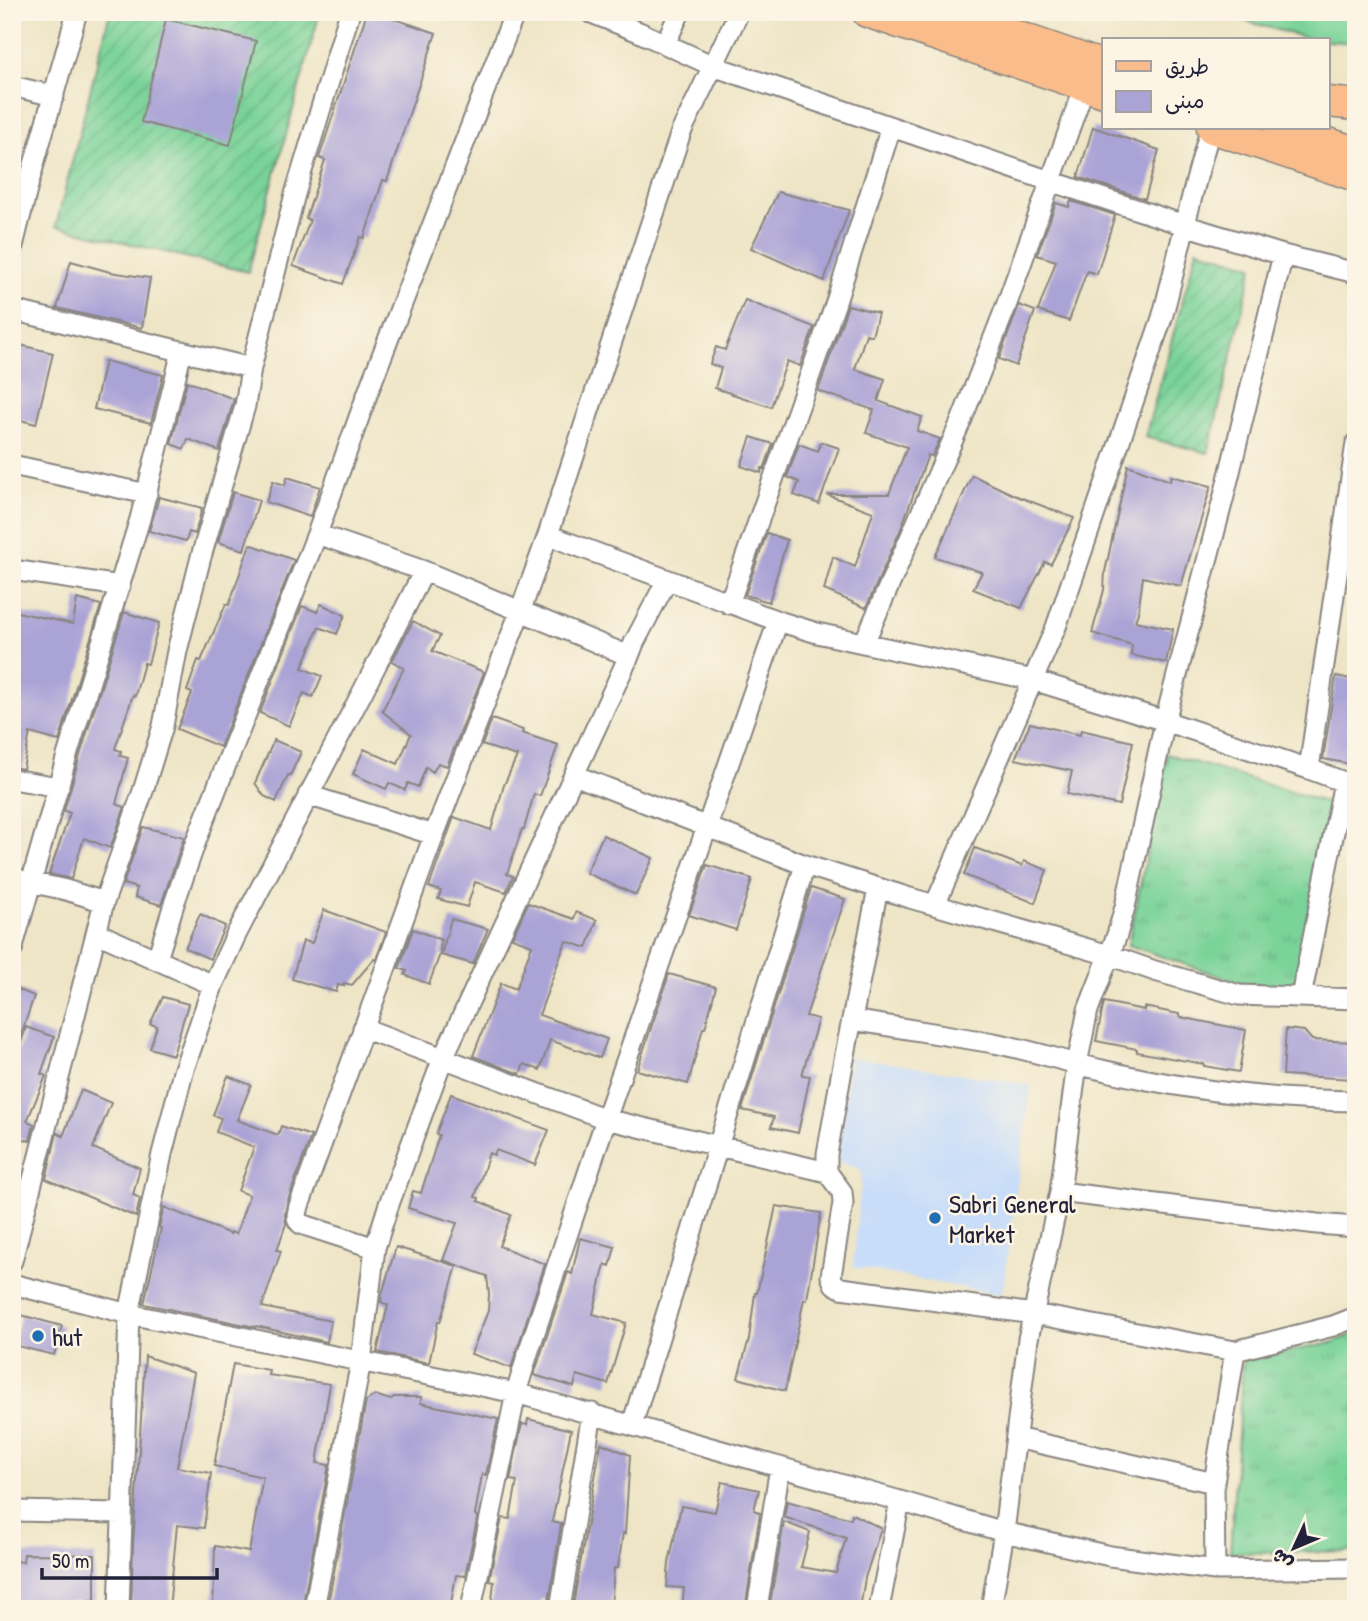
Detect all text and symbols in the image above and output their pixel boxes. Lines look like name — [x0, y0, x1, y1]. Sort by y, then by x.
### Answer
legend — [1102, 38, 1330, 130]
text: طريق — [1165, 52, 1209, 81]
text: مبنى — [1165, 86, 1204, 115]
place label: Sabri General Market — [949, 1186, 1076, 1251]
marker: Sabri General Market — [927, 1210, 943, 1226]
place label: hut — [52, 1319, 83, 1354]
marker: hut — [30, 1328, 46, 1344]
north arrow — [1260, 1512, 1330, 1582]
scale bar — [42, 1537, 217, 1581]
text: ش — [1265, 1543, 1298, 1576]
text: 50 m — [52, 1546, 89, 1575]

